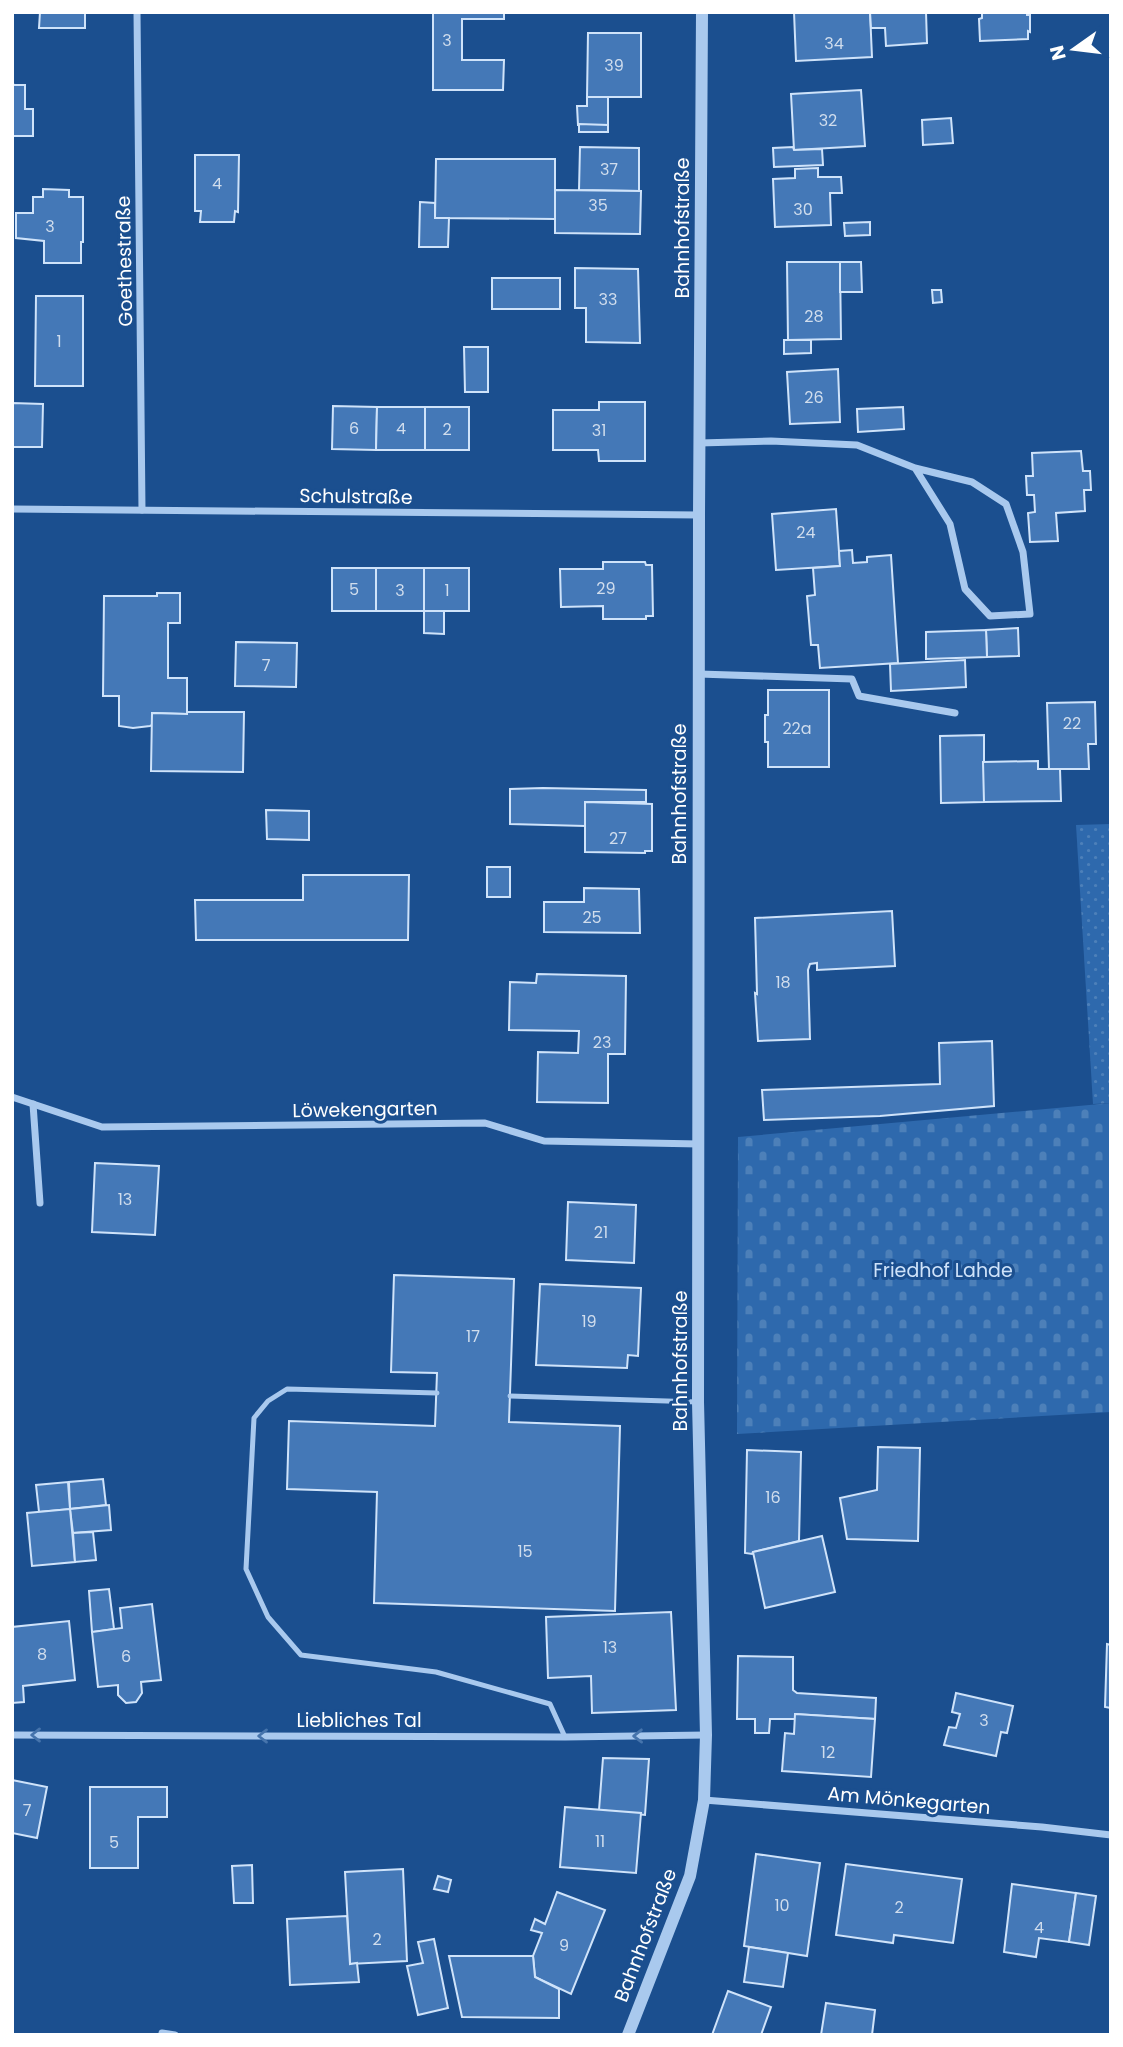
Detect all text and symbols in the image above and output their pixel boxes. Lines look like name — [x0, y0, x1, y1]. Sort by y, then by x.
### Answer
north arrow — [1039, 14, 1109, 84]
house number: 3 — [442, 29, 452, 52]
house number: 34 — [824, 32, 844, 55]
text: N — [1043, 43, 1073, 63]
house number: 39 — [604, 54, 624, 77]
house number: 32 — [819, 109, 837, 132]
house number: 37 — [600, 158, 618, 181]
street label: Bahnhofstraße — [669, 158, 696, 298]
house number: 4 — [212, 172, 222, 195]
house number: 35 — [588, 194, 608, 217]
street label: Goethestraße — [110, 195, 139, 327]
house number: 30 — [793, 198, 813, 221]
house number: 3 — [45, 215, 55, 238]
house number: 33 — [599, 288, 617, 311]
house number: 28 — [804, 305, 824, 328]
house number: 1 — [56, 330, 62, 353]
house number: 26 — [804, 386, 824, 409]
house number: 6 — [349, 417, 359, 440]
house number: 4 — [396, 417, 406, 440]
house number: 2 — [442, 418, 452, 441]
house number: 31 — [592, 419, 606, 442]
street label: Schulstraße — [299, 482, 413, 511]
house number: 24 — [796, 521, 816, 544]
house number: 29 — [596, 577, 616, 600]
house number: 5 — [349, 578, 359, 601]
house number: 3 — [395, 579, 405, 602]
house number: 1 — [444, 579, 450, 602]
house number: 7 — [262, 654, 271, 677]
house number: 22 — [1063, 712, 1081, 735]
house number: 22a — [782, 717, 812, 740]
street label: Bahnhofstraße — [666, 724, 693, 864]
house number: 27 — [609, 827, 627, 850]
house number: 25 — [582, 906, 602, 929]
house number: 18 — [775, 971, 791, 994]
house number: 23 — [593, 1031, 611, 1054]
street label: Löwekengarten — [292, 1095, 438, 1124]
house number: 13 — [118, 1188, 132, 1211]
house number: 21 — [594, 1221, 608, 1244]
park label: Friedhof Lahde — [873, 1257, 1013, 1284]
street label: Bahnhofstraße — [667, 1291, 694, 1431]
house number: 19 — [581, 1310, 597, 1333]
house number: 17 — [466, 1325, 480, 1348]
house number: 16 — [765, 1486, 781, 1509]
house number: 15 — [517, 1540, 533, 1563]
house number: 13 — [603, 1636, 617, 1659]
house number: 8 — [37, 1643, 47, 1666]
house number: 6 — [121, 1645, 131, 1668]
street label: Liebliches Tal — [296, 1707, 422, 1734]
house number: 3 — [979, 1709, 989, 1732]
one-way arrow — [30, 1727, 41, 1743]
one-way arrow — [258, 1728, 268, 1744]
one-way arrow — [632, 1728, 643, 1744]
house number: 12 — [821, 1741, 835, 1764]
street label: Am Mönkegarten — [826, 1780, 991, 1821]
house number: 7 — [23, 1799, 32, 1822]
house number: 11 — [595, 1830, 605, 1853]
house number: 5 — [109, 1831, 119, 1854]
street label: Bahnhofstraße — [608, 1865, 683, 2006]
house number: 10 — [774, 1894, 790, 1917]
house number: 2 — [894, 1896, 904, 1919]
house number: 4 — [1034, 1916, 1044, 1939]
house number: 2 — [372, 1928, 382, 1951]
house number: 9 — [559, 1934, 569, 1957]

